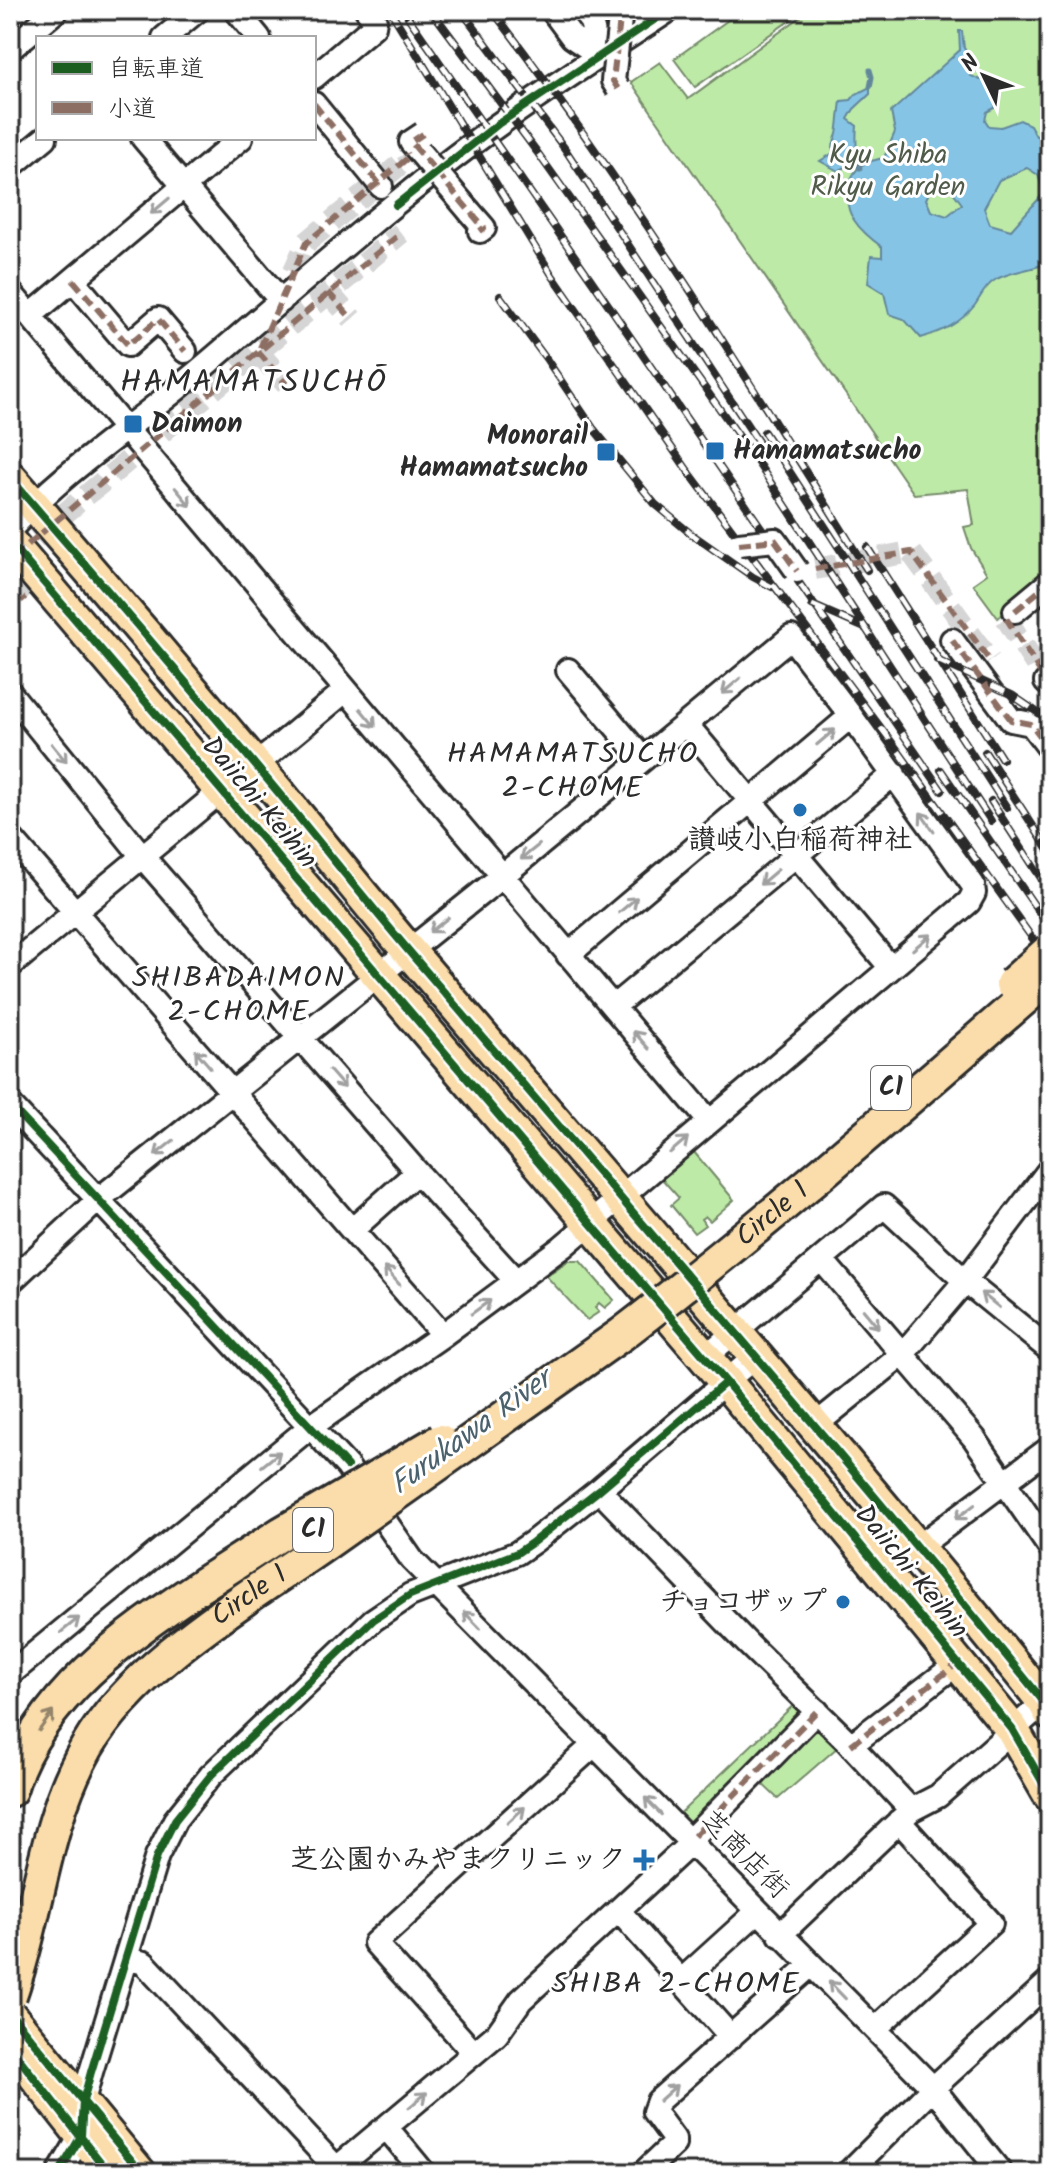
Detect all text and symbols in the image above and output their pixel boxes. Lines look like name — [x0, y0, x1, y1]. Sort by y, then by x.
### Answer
legend — [36, 36, 316, 140]
north arrow — [944, 36, 1024, 116]
text: N — [954, 47, 989, 81]
text: 自転車道 — [108, 50, 204, 89]
text: 小道 — [108, 90, 156, 129]
park label: Kyu Shiba Rikyu Garden — [811, 133, 965, 210]
one-way arrow — [150, 197, 171, 215]
district label: HAMAMATSUCHŌ — [120, 358, 388, 409]
place label: Daimon — [151, 402, 242, 447]
marker: Daimon — [122, 413, 144, 435]
place label: Monorail Hamamatsucho — [400, 414, 589, 491]
place label: Hamamatsucho — [733, 429, 922, 474]
marker: Hamamatsucho — [704, 440, 726, 462]
marker: Monorail Hamamatsucho — [595, 441, 617, 463]
one-way arrow — [174, 486, 192, 507]
one-way arrow — [720, 677, 741, 695]
one-way arrow — [359, 707, 377, 727]
street label: Daiichi Keihin — [190, 726, 328, 880]
one-way arrow — [815, 728, 836, 746]
district label: HAMAMATSUCHO 2-CHOME — [447, 731, 699, 813]
one-way arrow — [50, 743, 68, 763]
marker: 讃岐小白稲荷神社 — [791, 801, 809, 819]
one-way arrow — [919, 811, 935, 833]
place label: 讃岐小白稲荷神社 — [688, 818, 912, 863]
one-way arrow — [520, 843, 541, 861]
one-way arrow — [759, 868, 780, 886]
one-way arrow — [617, 896, 637, 914]
one-way arrow — [429, 916, 450, 934]
one-way arrow — [911, 933, 931, 951]
district label: SHIBADAIMON 2-CHOME — [132, 955, 346, 1037]
one-way arrow — [632, 1030, 650, 1050]
one-way arrow — [194, 1049, 212, 1069]
road number: C1 — [871, 1066, 911, 1110]
one-way arrow — [328, 1068, 346, 1089]
one-way arrow — [669, 1136, 689, 1154]
one-way arrow — [154, 1139, 175, 1157]
street label: Circle 1 — [725, 1170, 819, 1258]
one-way arrow — [383, 1266, 401, 1287]
one-way arrow — [980, 1291, 1000, 1309]
one-way arrow — [470, 1298, 491, 1315]
one-way arrow — [862, 1308, 880, 1328]
water label: Furukawa River — [380, 1354, 567, 1508]
one-way arrow — [260, 1450, 281, 1468]
street label: Daiichi Keihin — [842, 1495, 980, 1649]
one-way arrow — [955, 1503, 977, 1520]
road number: C1 — [293, 1508, 333, 1552]
street label: Circle 1 — [201, 1553, 297, 1638]
place label: チョコザップ — [659, 1580, 827, 1625]
marker: チョコザップ — [834, 1593, 852, 1611]
one-way arrow — [462, 1610, 481, 1630]
one-way arrow — [59, 1616, 80, 1634]
one-way arrow — [37, 1711, 54, 1732]
one-way arrow — [644, 1796, 663, 1816]
street label: 芝商店街 — [688, 1799, 800, 1911]
one-way arrow — [506, 1807, 526, 1825]
place label: 芝公園かみやまクリニック — [290, 1838, 626, 1883]
marker: 芝公園かみやまクリニック — [633, 1849, 655, 1871]
district label: SHIBA 2-CHOME — [551, 1961, 801, 2009]
one-way arrow — [828, 1981, 847, 2000]
one-way arrow — [657, 2084, 677, 2102]
one-way arrow — [408, 2091, 428, 2109]

